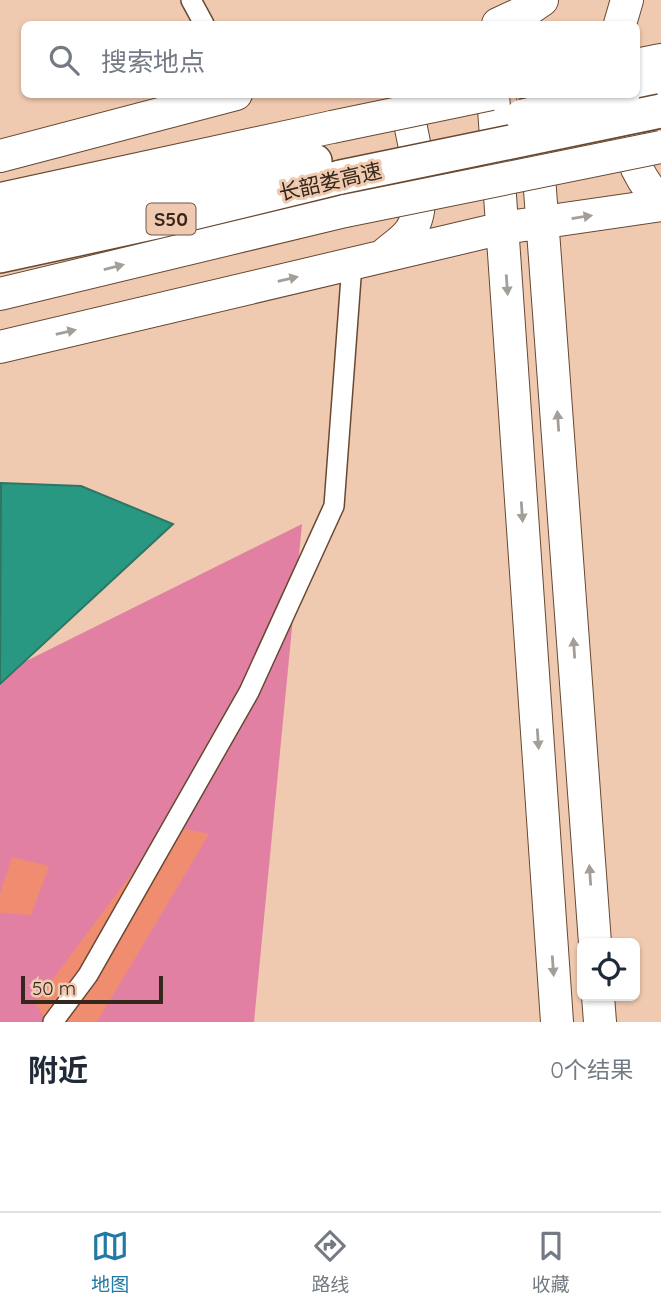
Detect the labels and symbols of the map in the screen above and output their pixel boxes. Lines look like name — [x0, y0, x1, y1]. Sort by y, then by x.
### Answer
street label: 长韶娄高速 — [276, 157, 384, 205]
road number: S50 — [146, 204, 196, 234]
one-way arrow — [571, 211, 593, 222]
one-way arrow — [103, 261, 125, 272]
one-way arrow — [277, 273, 299, 284]
one-way arrow — [502, 274, 513, 296]
one-way arrow — [55, 326, 77, 337]
one-way arrow — [552, 410, 563, 432]
one-way arrow — [517, 501, 528, 523]
one-way arrow — [568, 637, 579, 659]
one-way arrow — [532, 728, 543, 750]
one-way arrow — [584, 864, 595, 886]
one-way arrow — [548, 955, 559, 977]
scale bar — [21, 973, 163, 1005]

